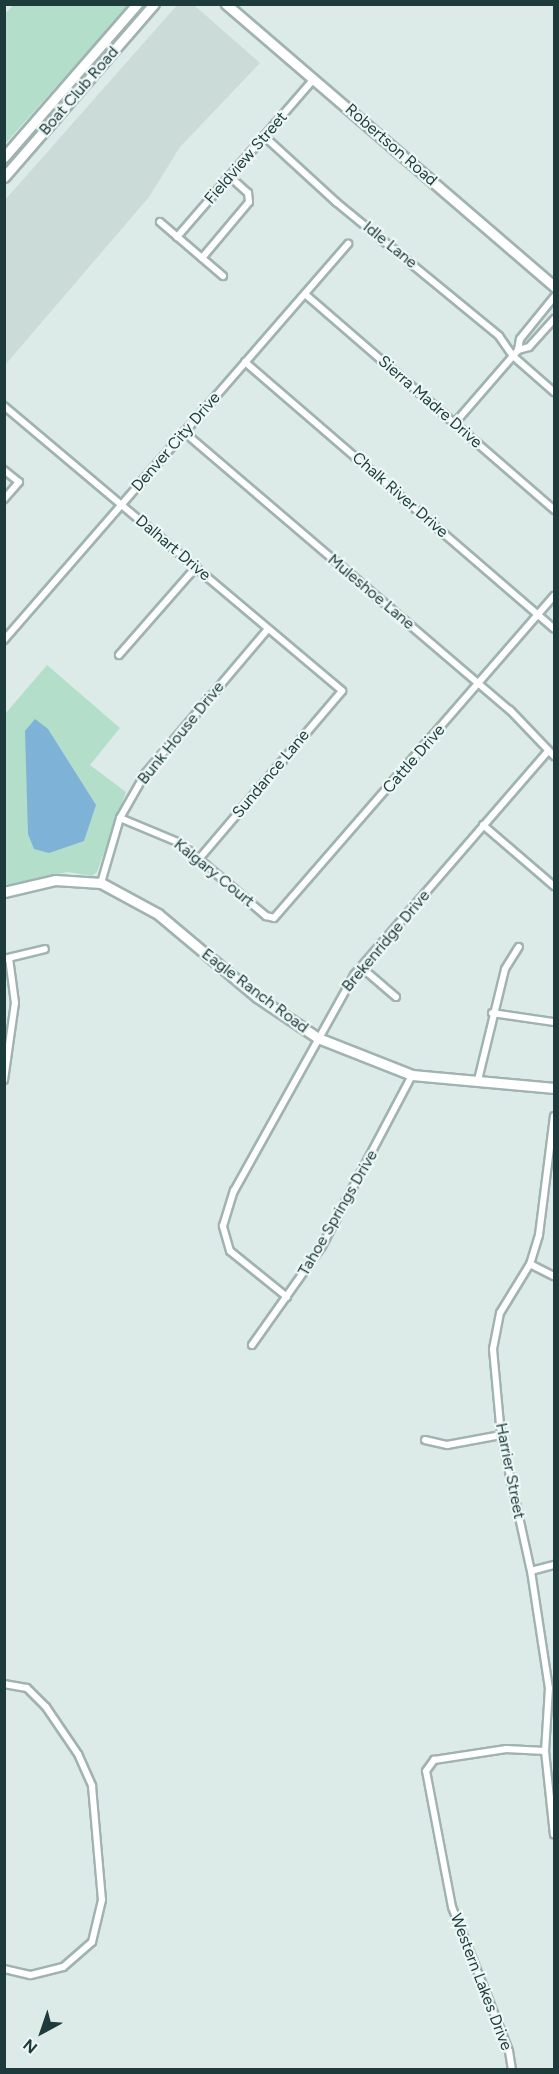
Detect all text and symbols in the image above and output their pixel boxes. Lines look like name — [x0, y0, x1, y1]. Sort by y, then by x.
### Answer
street label: Boat Club Road — [35, 43, 123, 139]
street label: Robertson Road — [341, 100, 441, 190]
street label: Fieldview Street — [201, 108, 291, 208]
street label: Idle Lane — [359, 217, 421, 273]
street label: Sierra Madre Drive — [374, 352, 486, 452]
street label: Denver City Drive — [128, 388, 224, 496]
street label: Chalk River Drive — [348, 448, 452, 542]
street label: Dalhart Drive — [132, 511, 214, 585]
street label: Muleshoe Lane — [324, 550, 418, 634]
street label: Bunk House Drive — [134, 678, 228, 788]
street label: Cattle Drive — [379, 721, 449, 797]
street label: Sundance Lane — [228, 726, 314, 822]
street label: Kalgary Court — [170, 835, 258, 911]
street label: Brekenridge Drive — [338, 886, 434, 996]
street label: Eagle Ranch Road — [198, 945, 312, 1037]
street label: Tahoe Springs Drive — [294, 1147, 382, 1279]
street label: Harrier Street — [491, 1421, 529, 1521]
street label: Western Lakes Drive — [446, 1911, 516, 2053]
north arrow — [12, 2002, 72, 2062]
text: N — [19, 2035, 41, 2057]

